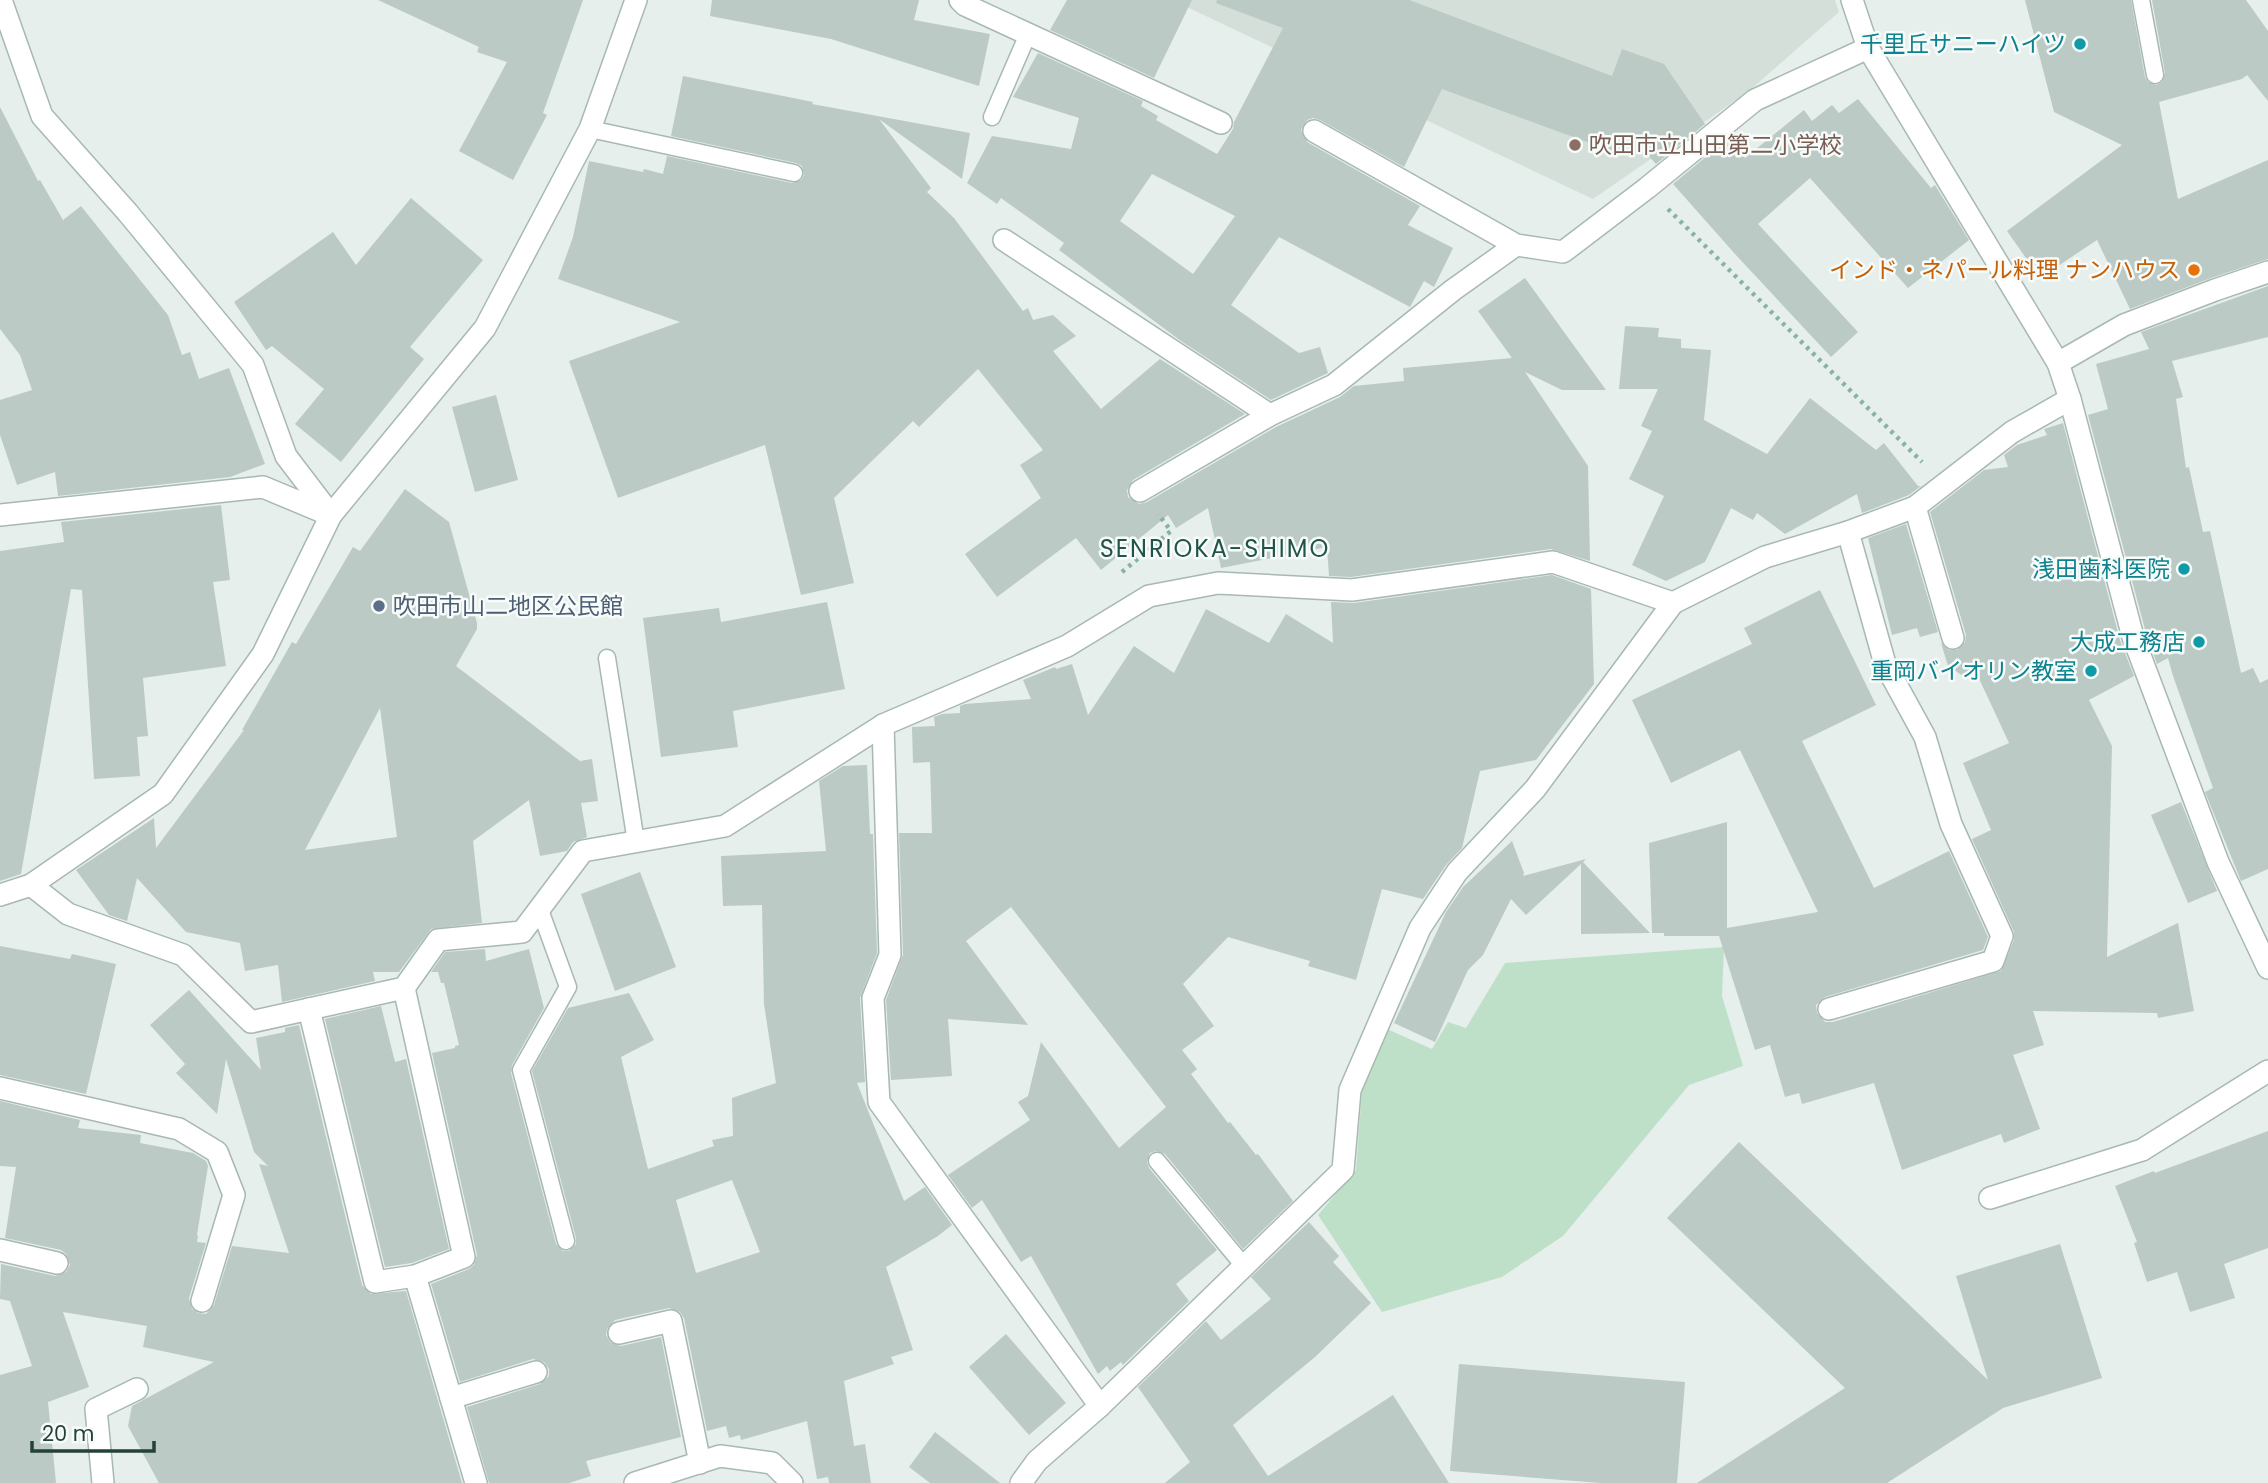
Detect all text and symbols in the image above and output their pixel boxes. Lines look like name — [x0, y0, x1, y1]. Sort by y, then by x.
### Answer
place label: 千里丘サニーハイツ — [1860, 28, 2066, 60]
marker: 千里丘サニーハイツ — [2072, 36, 2088, 52]
place label: 吹田市立山田第二小学校 — [1589, 129, 1842, 161]
marker: 吹田市立山田第二小学校 — [1567, 137, 1583, 153]
place label: インド・ネパール料理 ナンハウス — [1829, 254, 2180, 286]
marker: インド・ネパール料理 ナンハウス — [2186, 262, 2202, 278]
district label: SENRIOKA-SHIMO — [1100, 532, 1330, 565]
place label: 浅田歯科医院 — [2032, 553, 2170, 585]
marker: 浅田歯科医院 — [2176, 561, 2192, 577]
place label: 吹田市山二地区公民館 — [393, 590, 623, 622]
marker: 吹田市山二地区公民館 — [371, 598, 387, 614]
place label: 大成工務店 — [2070, 626, 2185, 658]
marker: 大成工務店 — [2191, 634, 2207, 650]
place label: 重岡バイオリン教室 — [1870, 655, 2077, 687]
marker: 重岡バイオリン教室 — [2083, 663, 2099, 679]
scale bar — [32, 1410, 154, 1454]
text: 20 m — [42, 1419, 95, 1448]

